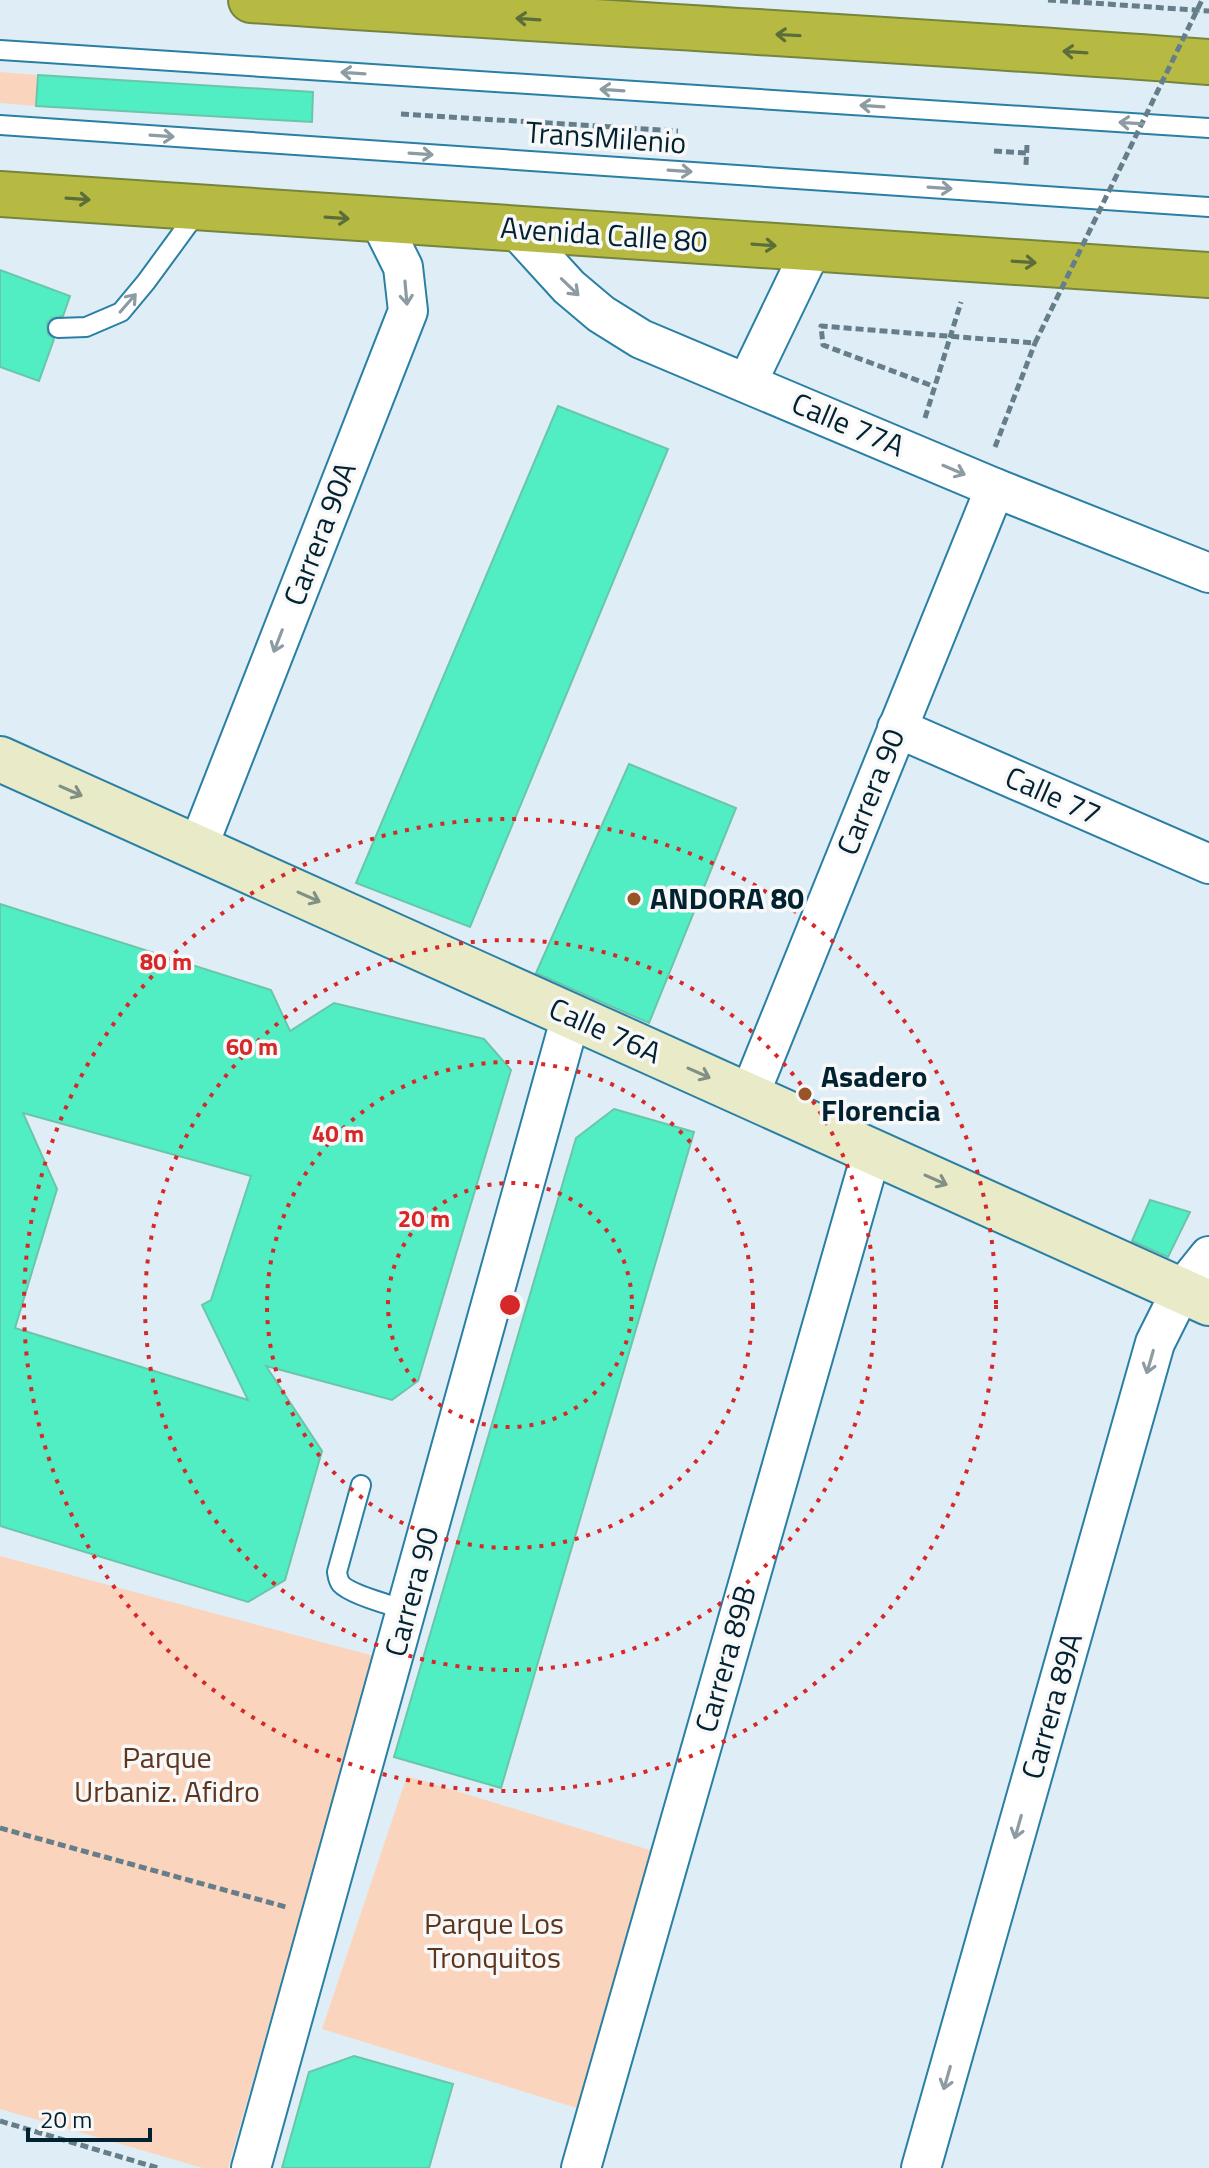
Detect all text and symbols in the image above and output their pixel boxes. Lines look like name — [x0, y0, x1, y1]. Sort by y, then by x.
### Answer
one-way arrow — [515, 11, 542, 26]
one-way arrow — [775, 27, 802, 42]
one-way arrow — [1062, 44, 1089, 59]
one-way arrow — [340, 66, 367, 81]
one-way arrow — [599, 82, 626, 97]
one-way arrow — [859, 98, 886, 113]
street label: TransMilenio — [524, 108, 688, 166]
one-way arrow — [1118, 115, 1145, 130]
one-way arrow — [148, 129, 175, 144]
one-way arrow — [407, 147, 434, 162]
one-way arrow — [667, 164, 693, 179]
one-way arrow — [926, 181, 953, 196]
one-way arrow — [64, 192, 91, 207]
street label: Avenida Calle 80 — [499, 204, 709, 264]
one-way arrow — [323, 211, 350, 226]
one-way arrow — [750, 238, 777, 253]
one-way arrow — [1010, 255, 1037, 270]
one-way arrow — [560, 277, 580, 296]
one-way arrow — [399, 279, 414, 306]
one-way arrow — [119, 293, 137, 313]
street label: Calle 77A — [785, 380, 912, 468]
street label: Carrera 90A — [271, 455, 368, 612]
one-way arrow — [941, 464, 966, 479]
one-way arrow — [270, 628, 285, 653]
street label: Carrera 90 — [824, 722, 916, 862]
street label: Calle 77 — [998, 754, 1109, 837]
one-way arrow — [59, 784, 83, 799]
place label: ANDORA 80 — [650, 875, 804, 921]
one-way arrow — [296, 890, 320, 905]
marker: ANDORA 80 — [625, 890, 643, 908]
text: 80 m — [140, 943, 192, 979]
street label: Calle 76A — [542, 985, 669, 1075]
text: 60 m — [226, 1028, 278, 1064]
place label: Asadero Florencia — [821, 1053, 941, 1133]
one-way arrow — [686, 1067, 710, 1082]
marker: Asadero Florencia — [796, 1085, 814, 1103]
text: 40 m — [312, 1115, 364, 1151]
one-way arrow — [924, 1173, 948, 1188]
text: 20 m — [398, 1200, 450, 1236]
centre of rings — [496, 1291, 524, 1319]
one-way arrow — [1142, 1348, 1157, 1374]
street label: Carrera 90 — [372, 1522, 450, 1662]
street label: Carrera 89B — [682, 1580, 768, 1738]
street label: Carrera 89A — [1008, 1627, 1094, 1784]
park label: Parque Urbaniz. Afidro — [74, 1734, 260, 1814]
one-way arrow — [1010, 1814, 1025, 1840]
park label: Parque Los Tronquitos — [424, 1900, 564, 1980]
one-way arrow — [939, 2064, 954, 2090]
scale bar — [28, 2092, 150, 2142]
text: 20 m — [40, 2101, 92, 2137]

